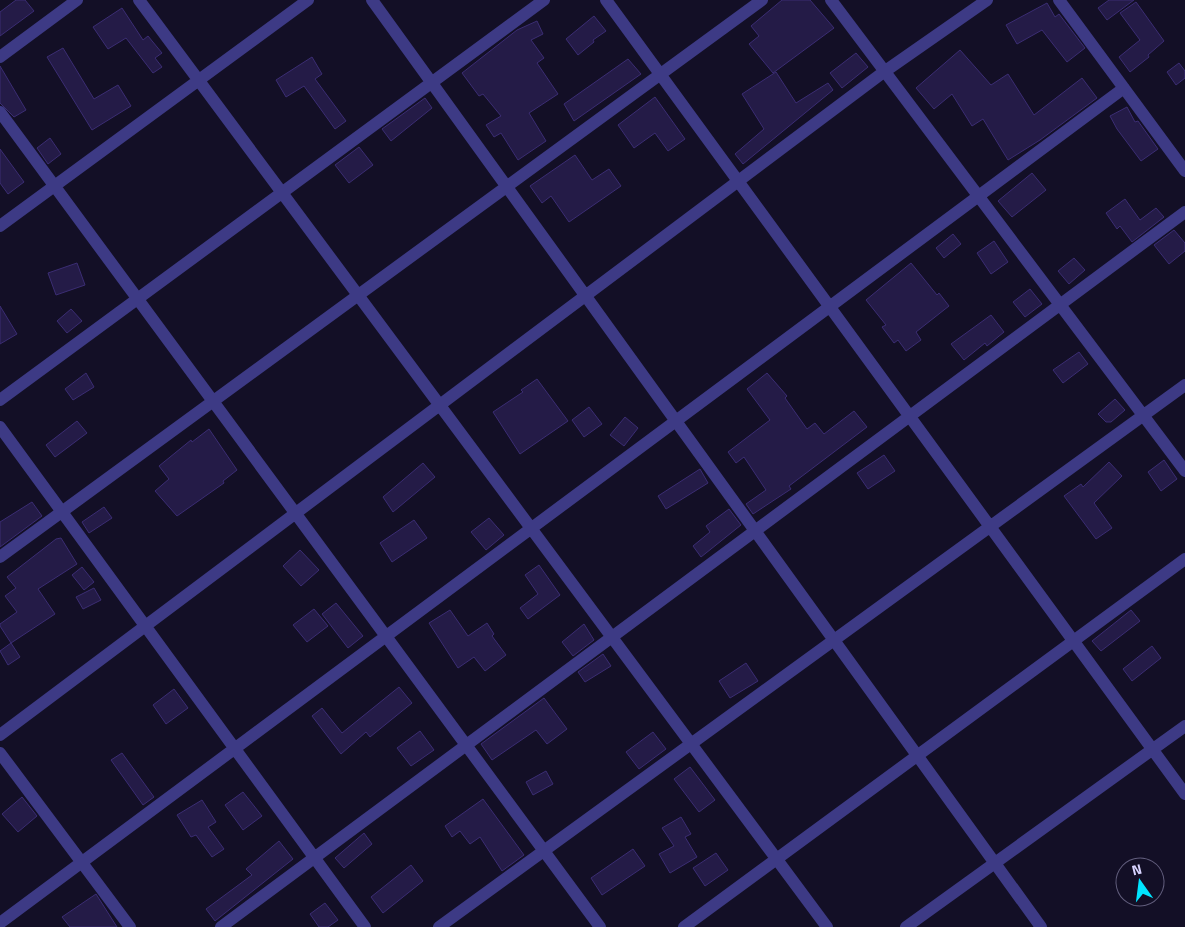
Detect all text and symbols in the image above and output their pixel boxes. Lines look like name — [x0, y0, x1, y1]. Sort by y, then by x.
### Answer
north arrow — [1115, 857, 1165, 907]
text: N — [1129, 858, 1144, 880]

